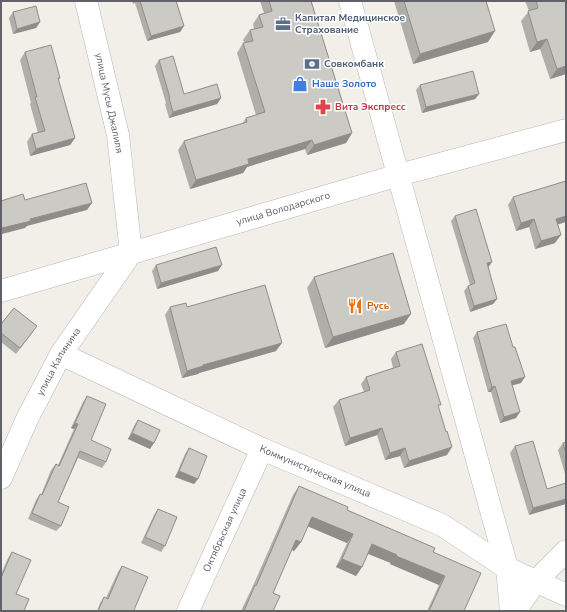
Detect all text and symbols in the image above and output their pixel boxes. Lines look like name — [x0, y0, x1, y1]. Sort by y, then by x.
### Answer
place label: Капитал Медицинское Страхование — [295, 11, 406, 37]
office icon: Капитал Медицинское Страхование — [274, 15, 292, 33]
street label: улица Мусы Джалиля — [91, 51, 127, 155]
bank icon: Совкомбанк — [303, 55, 321, 73]
place label: Совкомбанк — [324, 57, 384, 71]
shop icon: Наше Золото — [291, 75, 309, 93]
place label: Наше Золото — [312, 77, 377, 91]
pharmacy icon: Вита Экспресс — [314, 98, 332, 116]
place label: Вита Экспресс — [335, 100, 406, 114]
street label: улица Володарского — [235, 188, 332, 229]
restaurant icon: Русь — [346, 297, 364, 315]
place label: Русь — [367, 299, 390, 313]
street label: улица Калинина — [33, 325, 84, 398]
street label: Коммунистическая улица — [257, 442, 373, 501]
street label: Октябрьская улица — [200, 486, 250, 574]

